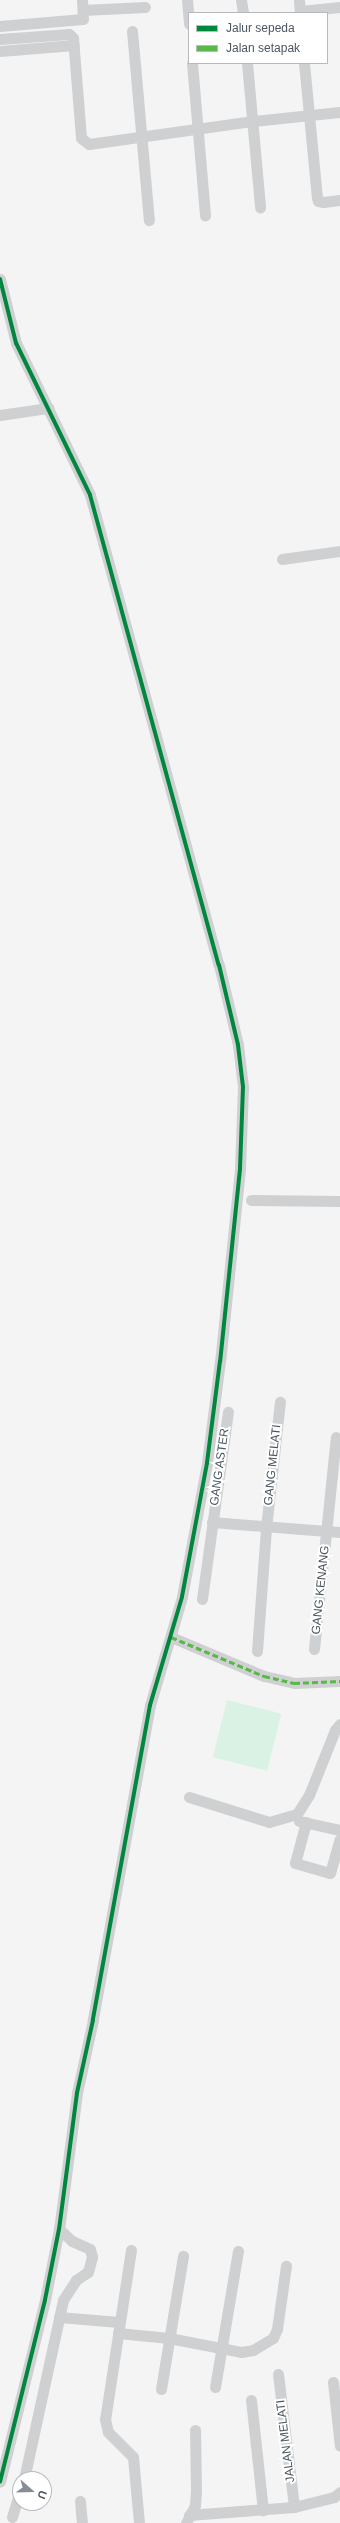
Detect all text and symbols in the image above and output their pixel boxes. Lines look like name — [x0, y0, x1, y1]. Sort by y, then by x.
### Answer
legend — [188, 12, 328, 64]
text: Jalur sepeda — [226, 21, 295, 35]
text: Jalan setapak — [226, 41, 300, 55]
street label: GANG MELATI — [262, 1424, 284, 1506]
street label: GANG ASTER — [207, 1427, 233, 1507]
street label: GANG KENANG — [309, 1545, 333, 1635]
street label: JALAN MELATI — [274, 2399, 298, 2483]
north arrow — [12, 2471, 52, 2511]
text: U — [35, 2489, 49, 2501]

